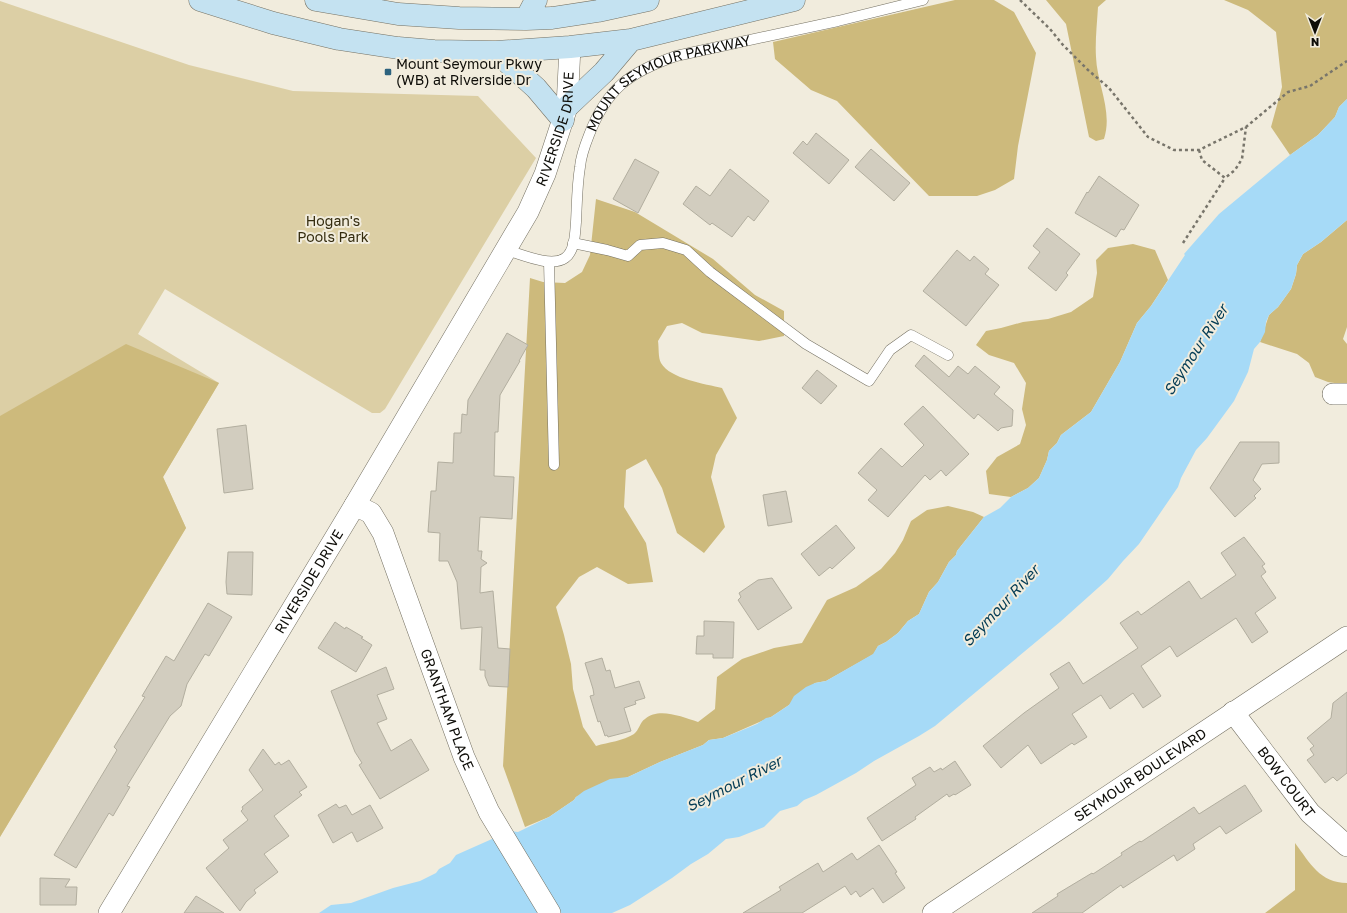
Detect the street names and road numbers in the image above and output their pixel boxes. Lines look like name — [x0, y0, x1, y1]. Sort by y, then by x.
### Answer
street label: MOUNT SEYMOUR PARKWAY — [582, 31, 752, 134]
street label: RIVERSIDE DRIVE — [532, 71, 577, 189]
street label: RIVERSIDE DRIVE — [271, 526, 346, 636]
street label: GRANTHAM PLACE — [417, 646, 478, 773]
street label: SEYMOUR BOULEVARD — [1070, 724, 1209, 825]
street label: BOW COURT — [1254, 743, 1319, 821]

